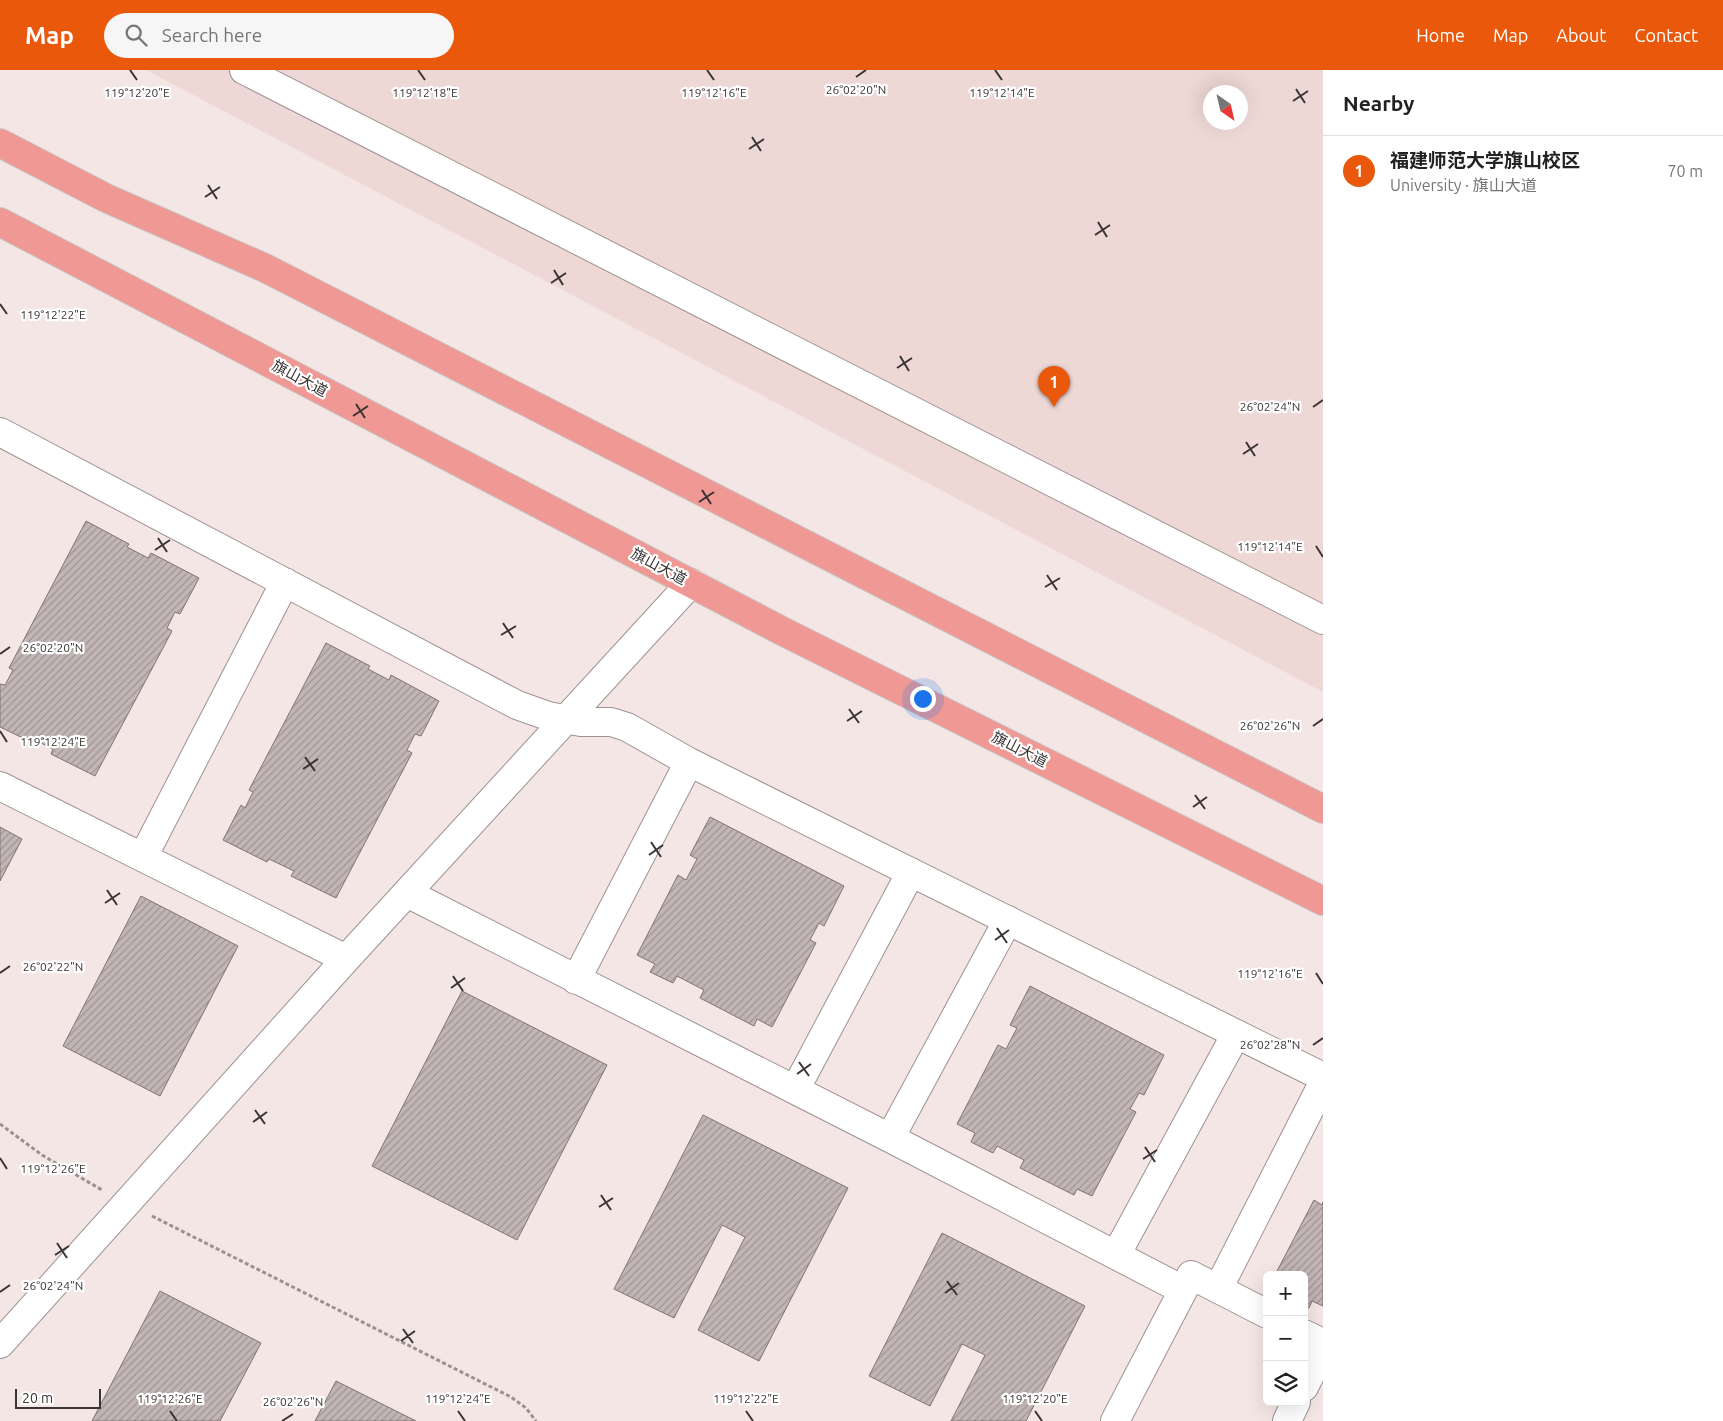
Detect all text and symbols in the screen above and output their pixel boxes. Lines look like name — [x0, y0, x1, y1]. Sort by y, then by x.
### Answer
search box — [104, 13, 454, 58]
icon: search — [122, 21, 150, 49]
text: Map — [25, 22, 74, 49]
text: Search here — [162, 24, 262, 46]
text: Home — [1416, 25, 1465, 45]
text: Map — [1493, 25, 1528, 45]
text: About — [1556, 25, 1606, 45]
text: Contact — [1634, 25, 1698, 45]
text: 26°02'20"N — [826, 83, 886, 96]
north arrow — [1203, 85, 1248, 130]
text: 119°12'20"E — [104, 86, 170, 99]
text: 119°12'18"E — [392, 86, 458, 99]
text: 119°12'16"E — [681, 86, 747, 99]
text: 119°12'14"E — [969, 86, 1035, 99]
text: Nearby — [1343, 91, 1414, 115]
text: 福建师范大学旗山校区 — [1390, 149, 1580, 171]
text: 1 — [1354, 162, 1364, 180]
text: 70 m — [1667, 162, 1703, 180]
text: University · 旗山大道 — [1390, 176, 1537, 194]
text: 119°12'22"E — [20, 308, 86, 321]
street label: 旗山大道 — [270, 356, 330, 400]
pin: 1 — [1038, 366, 1070, 407]
text: 26°02'24"N — [1240, 400, 1300, 413]
text: 119°12'14"E — [1237, 540, 1303, 553]
street label: 旗山大道 — [629, 544, 689, 588]
text: 26°02'20"N — [23, 641, 83, 654]
your location — [910, 686, 936, 712]
text: 26°02'26"N — [1240, 719, 1300, 732]
street label: 旗山大道 — [989, 728, 1051, 770]
text: 119°12'24"E — [20, 735, 86, 748]
text: 26°02'22"N — [23, 960, 83, 973]
text: 119°12'16"E — [1237, 967, 1303, 980]
text: 26°02'28"N — [1240, 1038, 1300, 1051]
text: 119°12'26"E — [20, 1162, 86, 1175]
map controls — [1263, 1271, 1308, 1406]
button: + — [1263, 1271, 1308, 1316]
text: 26°02'24"N — [23, 1279, 83, 1292]
button: − — [1263, 1316, 1308, 1361]
button: layers — [1263, 1361, 1308, 1406]
scale bar — [15, 1386, 101, 1409]
text: 20 m — [22, 1390, 53, 1406]
text: 119°12'26"E — [137, 1392, 203, 1405]
text: 119°12'24"E — [425, 1392, 491, 1405]
text: 119°12'22"E — [713, 1392, 779, 1405]
text: 119°12'20"E — [1002, 1392, 1068, 1405]
text: 26°02'26"N — [263, 1395, 323, 1408]

